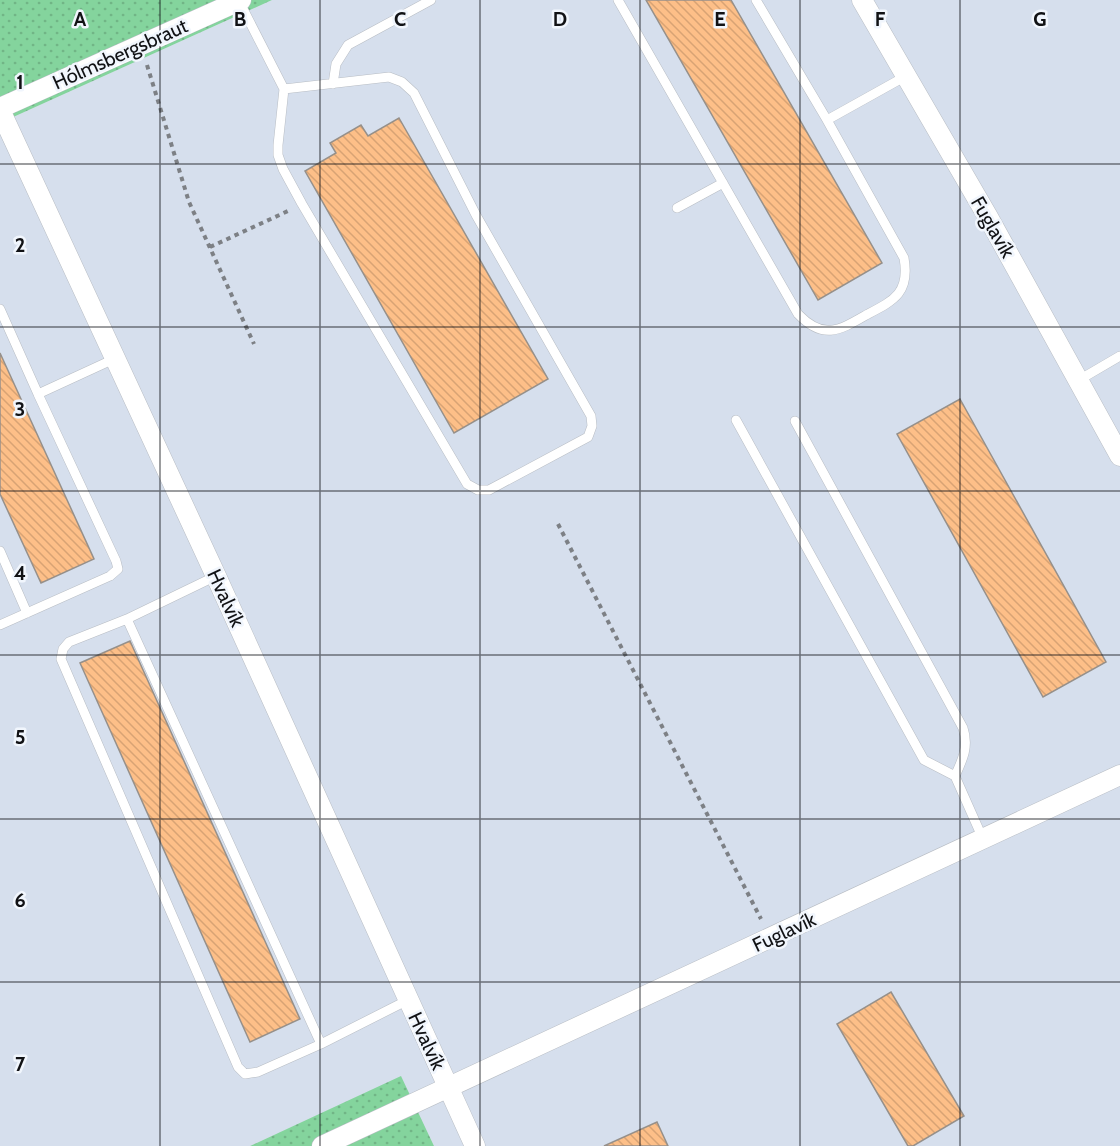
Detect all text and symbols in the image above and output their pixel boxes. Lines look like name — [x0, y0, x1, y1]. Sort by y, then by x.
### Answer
text: A — [74, 7, 87, 31]
text: B — [234, 7, 246, 31]
text: C — [394, 7, 406, 31]
text: D — [553, 7, 567, 31]
text: E — [714, 7, 726, 31]
text: F — [875, 7, 886, 31]
text: G — [1033, 7, 1047, 31]
street label: Hólmsbergsbraut — [49, 13, 191, 95]
text: 1 — [16, 70, 24, 94]
street label: Fuglavík — [966, 192, 1020, 262]
text: 2 — [15, 233, 25, 257]
text: 3 — [15, 397, 25, 421]
text: 4 — [14, 561, 26, 585]
street label: Hvalvík — [202, 565, 250, 631]
text: 5 — [15, 725, 25, 749]
text: 6 — [14, 888, 26, 912]
street label: Fuglavík — [749, 907, 820, 957]
street label: Hvalvík — [403, 1008, 451, 1074]
text: 7 — [15, 1052, 26, 1076]

